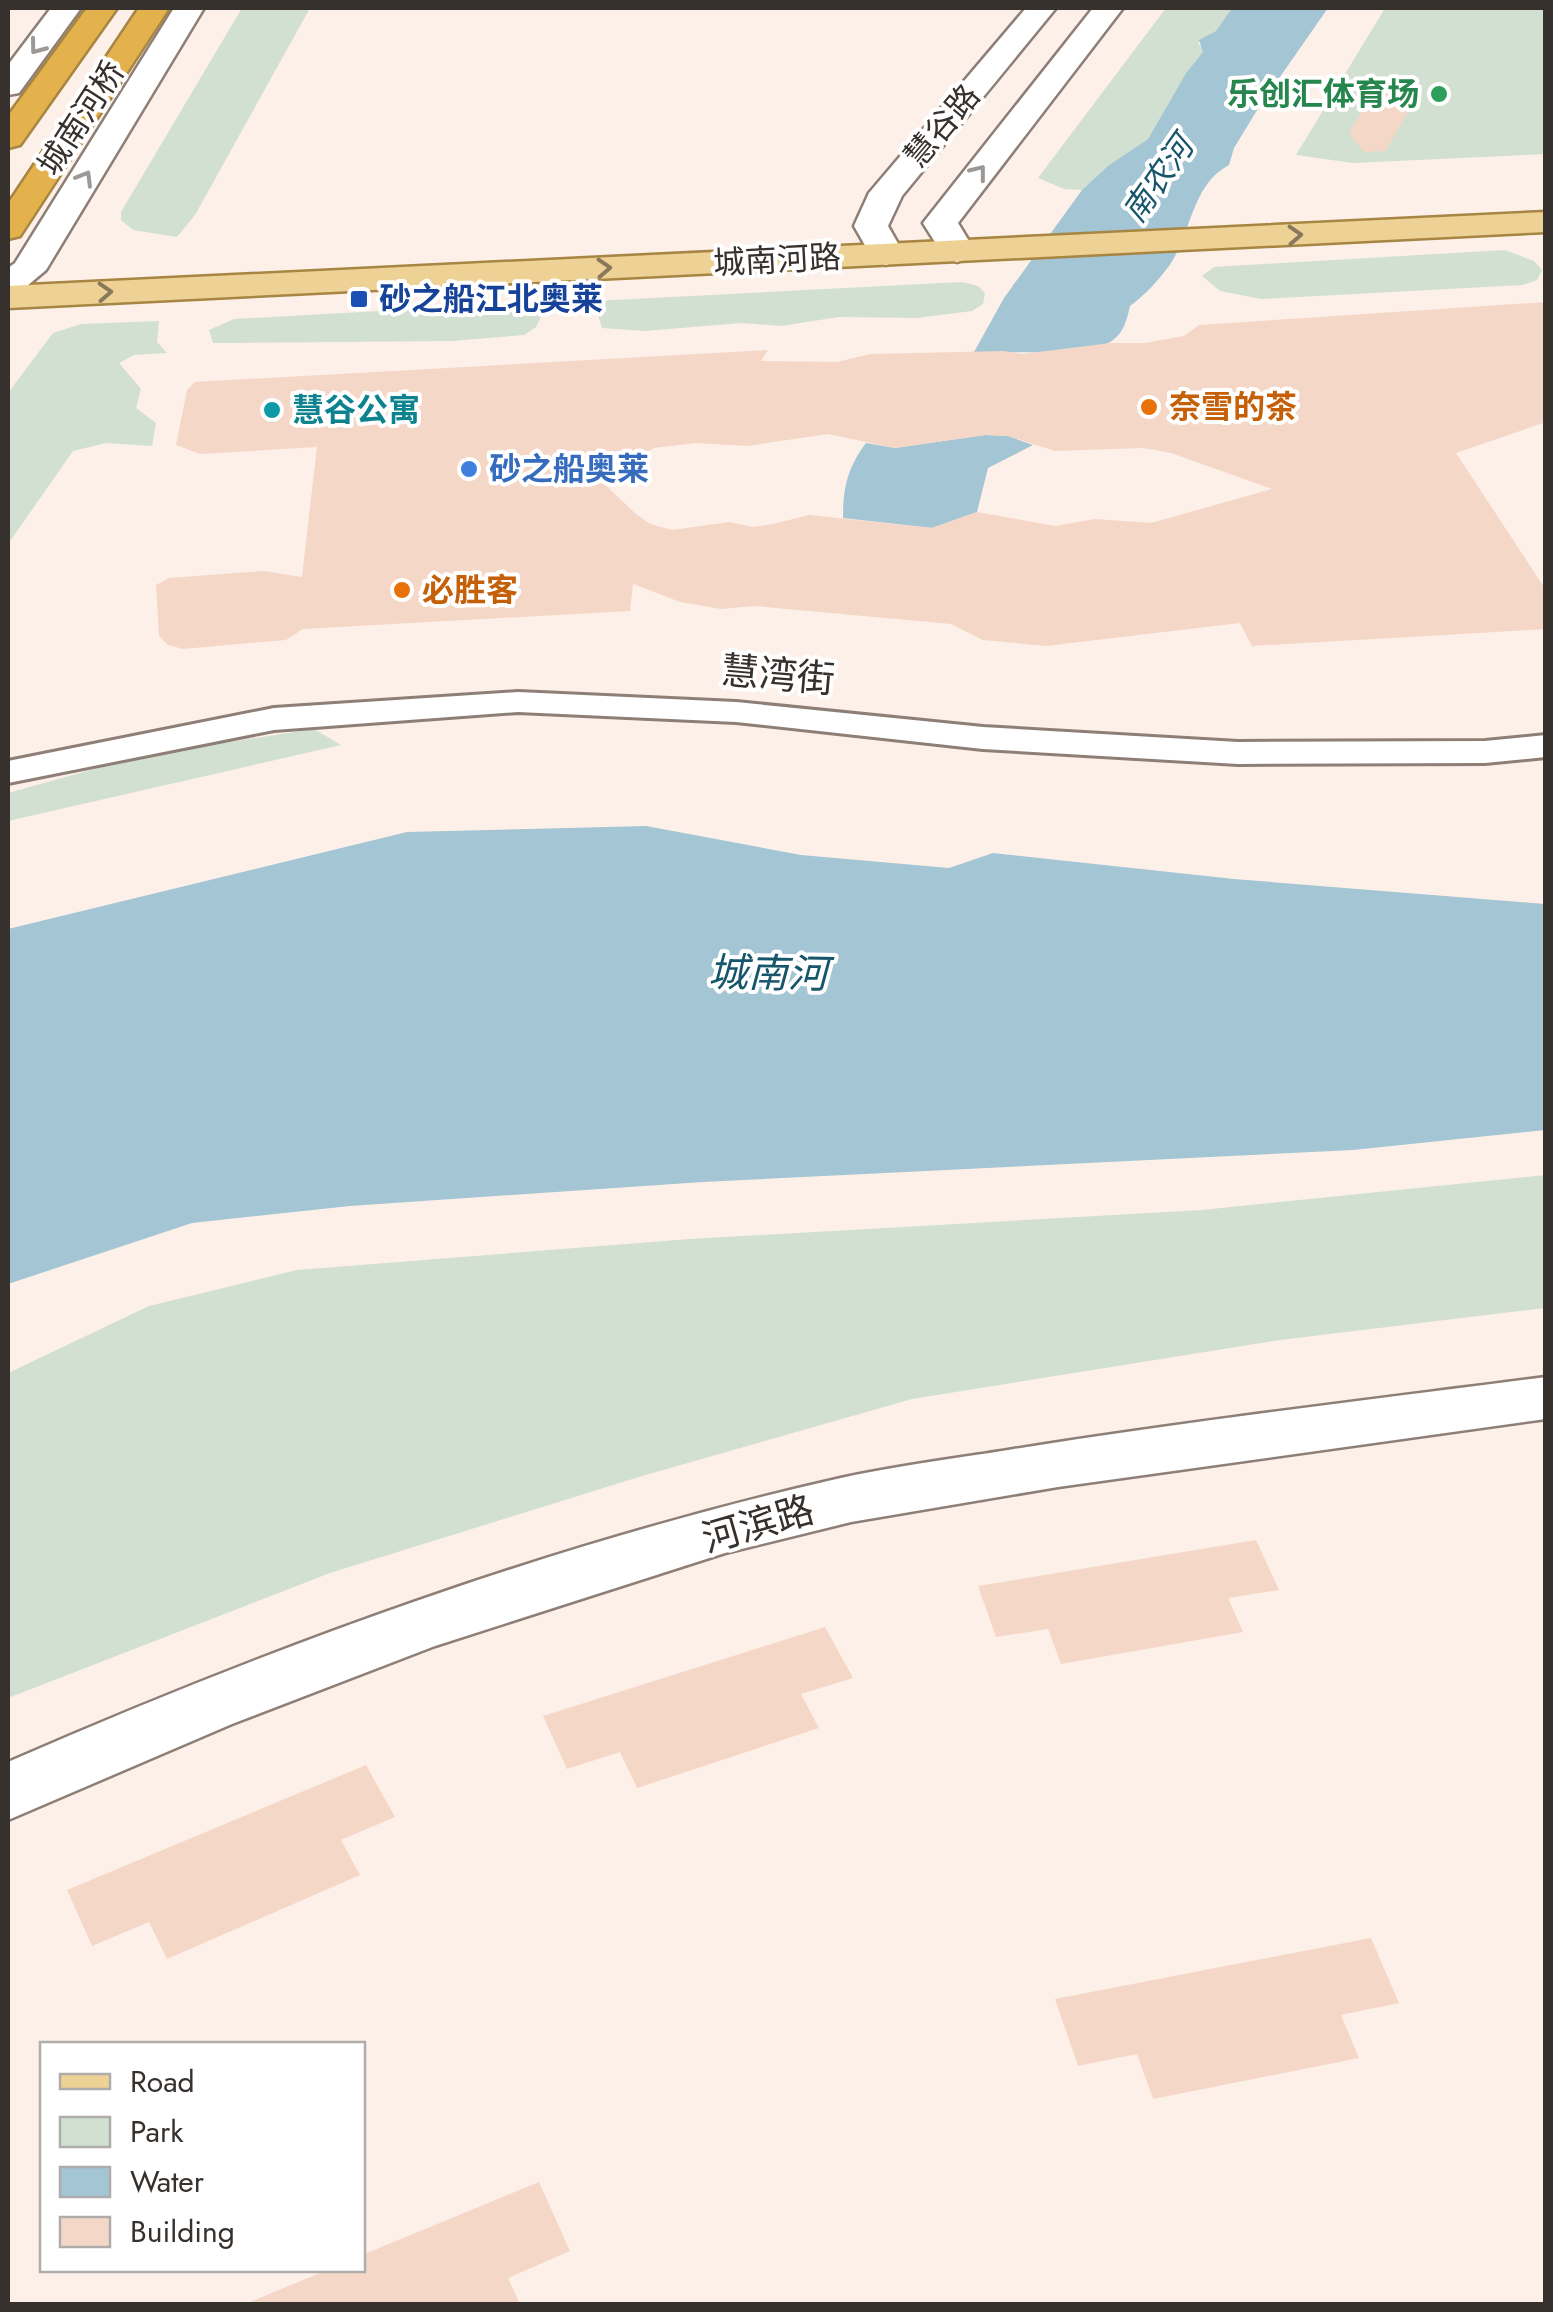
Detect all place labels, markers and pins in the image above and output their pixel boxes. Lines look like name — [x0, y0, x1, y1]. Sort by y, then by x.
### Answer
place label: 乐创汇体育场 — [1227, 71, 1419, 117]
marker: 乐创汇体育场 — [1428, 83, 1450, 105]
place label: 砂之船江北奥莱 — [379, 276, 603, 322]
marker: 砂之船江北奥莱 — [348, 288, 370, 310]
place label: 奈雪的茶 — [1169, 384, 1297, 430]
place label: 慧谷公寓 — [292, 387, 420, 433]
marker: 奈雪的茶 — [1138, 396, 1160, 418]
marker: 慧谷公寓 — [261, 399, 283, 421]
place label: 砂之船奥莱 — [489, 446, 649, 492]
marker: 砂之船奥莱 — [458, 458, 480, 480]
place label: 必胜客 — [422, 567, 518, 613]
marker: 必胜客 — [391, 579, 413, 601]

